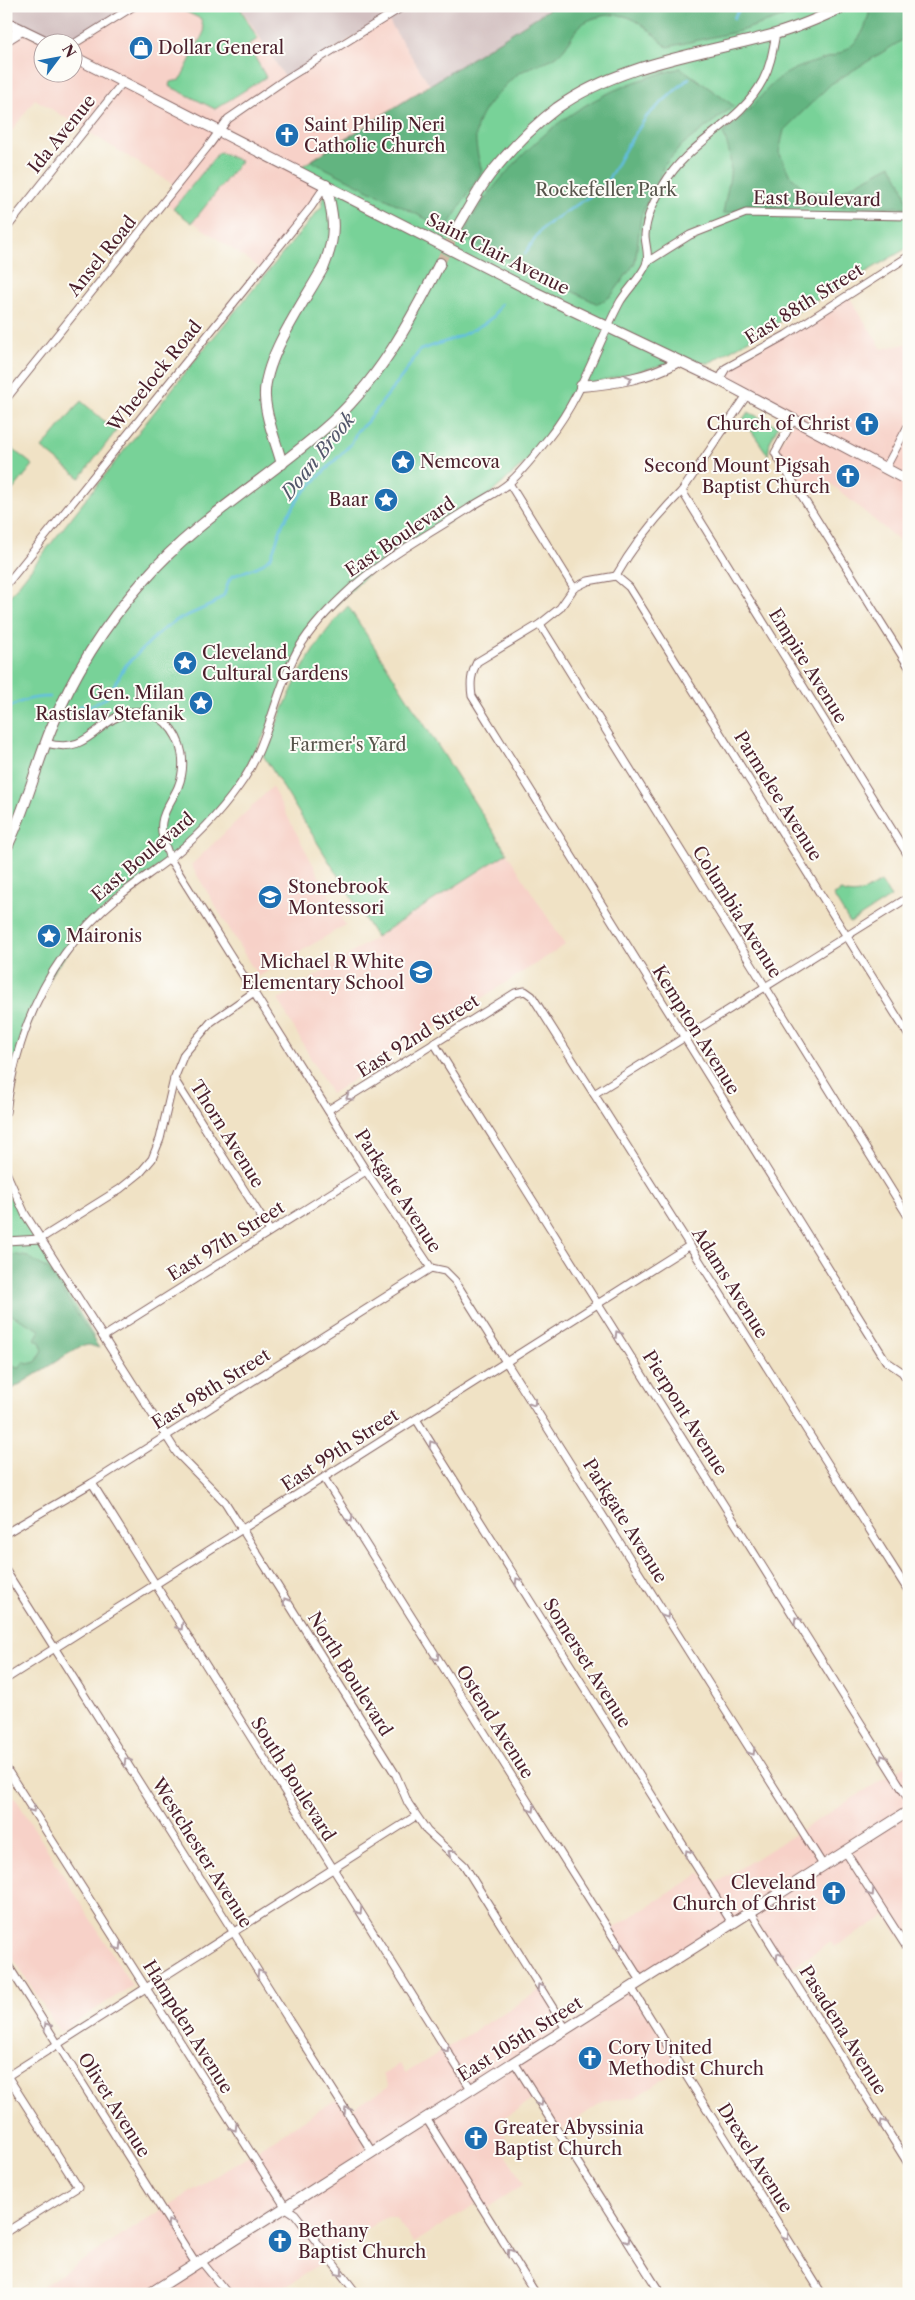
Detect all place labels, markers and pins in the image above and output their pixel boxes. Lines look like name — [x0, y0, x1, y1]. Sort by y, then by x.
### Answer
shop icon: Dollar General — [128, 35, 154, 61]
place label: Dollar General — [158, 37, 284, 59]
place label: Saint Philip Neri Catholic Church — [304, 114, 446, 157]
church icon: Saint Philip Neri Catholic Church — [274, 122, 300, 148]
church icon: Church of Christ — [854, 411, 880, 437]
place label: Church of Christ — [706, 413, 851, 435]
place icon: Nemcova — [390, 449, 416, 475]
place label: Nemcova — [420, 451, 500, 473]
place label: Second Mount Pigsah Baptist Church — [644, 455, 830, 498]
church icon: Second Mount Pigsah Baptist Church — [835, 463, 861, 489]
place icon: Baar — [373, 487, 399, 513]
place label: Baar — [329, 489, 368, 511]
place label: Cleveland Cultural Gardens — [202, 642, 348, 685]
place icon: Cleveland Cultural Gardens — [172, 650, 198, 676]
place label: Gen. Milan Rastislav Stefanik — [35, 682, 186, 725]
place icon: Gen. Milan Rastislav Stefanik — [188, 690, 214, 716]
place label: Stonebrook Montessori — [288, 876, 390, 919]
school or university icon: Stonebrook Montessori — [257, 884, 283, 910]
place icon: Maironis — [36, 923, 62, 949]
place label: Maironis — [66, 925, 142, 947]
place label: Michael R White Elementary School — [241, 951, 404, 994]
school or university icon: Michael R White Elementary School — [408, 959, 434, 985]
place label: Cleveland Church of Christ — [672, 1872, 817, 1915]
church icon: Cleveland Church of Christ — [821, 1880, 847, 1906]
place label: Cory United Methodist Church — [608, 2037, 764, 2080]
church icon: Cory United Methodist Church — [577, 2045, 603, 2071]
place label: Greater Abyssinia Baptist Church — [494, 2117, 645, 2160]
church icon: Greater Abyssinia Baptist Church — [463, 2125, 489, 2151]
place label: Bethany Baptist Church — [298, 2220, 426, 2263]
church icon: Bethany Baptist Church — [267, 2228, 293, 2254]

